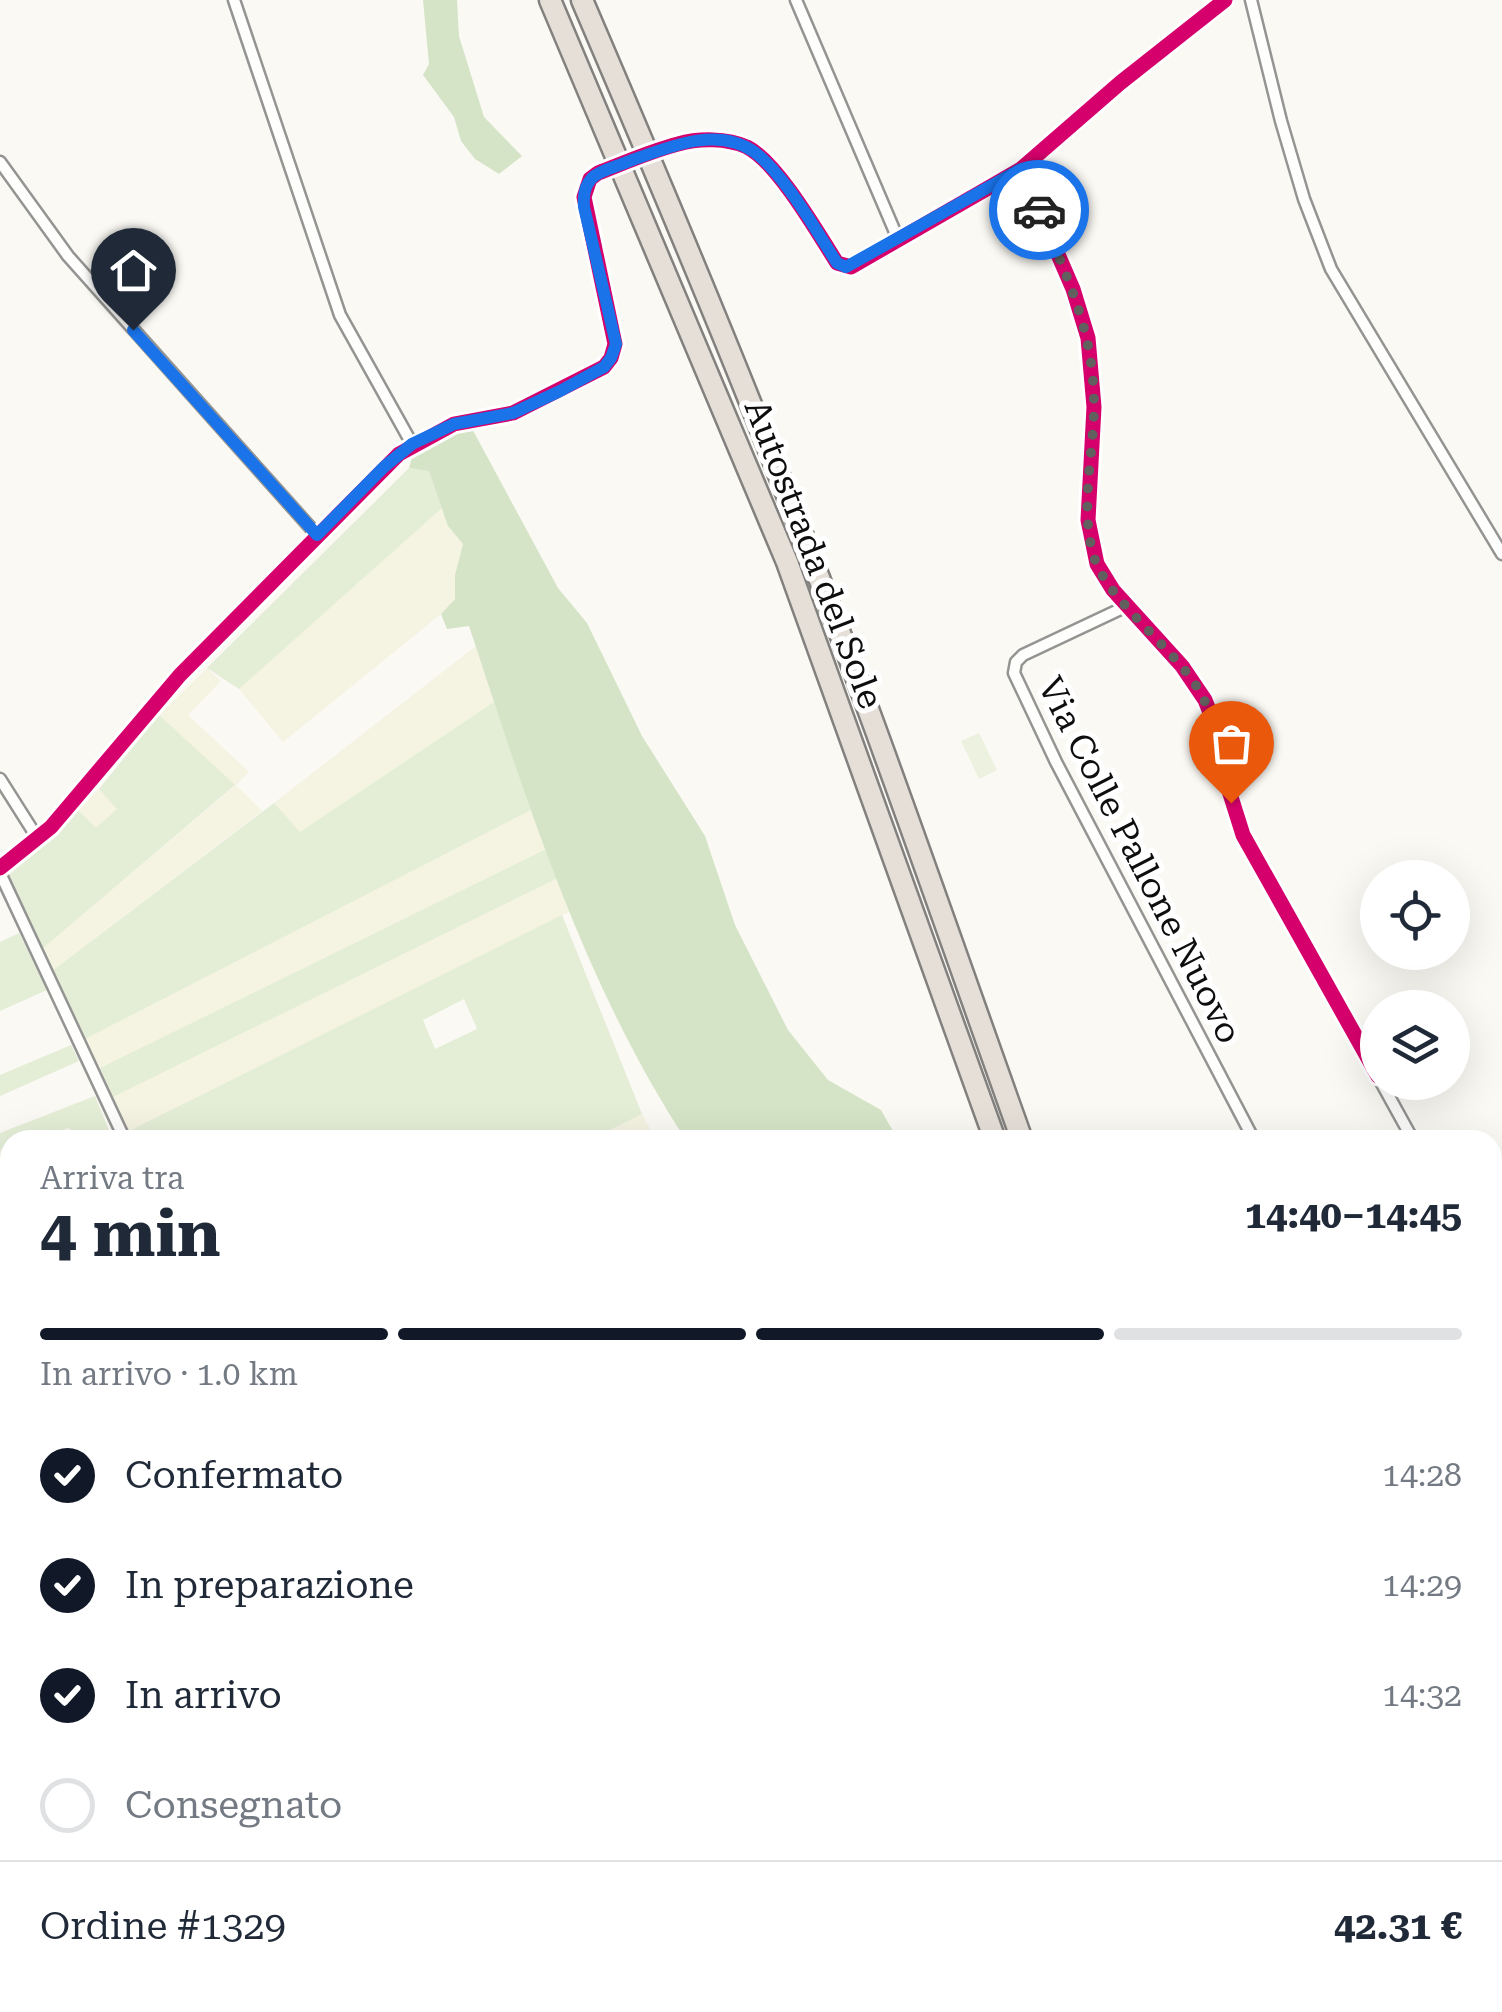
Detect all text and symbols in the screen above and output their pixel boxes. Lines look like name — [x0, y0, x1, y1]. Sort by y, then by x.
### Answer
courier — [989, 160, 1089, 260]
icon: car — [1012, 183, 1067, 238]
pin — [91, 228, 176, 331]
icon: home — [106, 243, 161, 298]
street label: Autostrada del Sole — [736, 394, 891, 714]
street label: Via Colle Pallone Nuovo — [1029, 670, 1250, 1050]
pin — [1189, 701, 1274, 804]
icon: bag — [1204, 716, 1259, 771]
map controls — [1360, 860, 1470, 1100]
button: locate — [1360, 860, 1470, 970]
button: layers — [1360, 990, 1470, 1100]
text: Arriva tra — [40, 1159, 184, 1197]
text: 14:40–14:45 — [1245, 1193, 1462, 1237]
text: 4 min — [40, 1196, 221, 1272]
text: In arrivo · 1.0 km — [40, 1355, 298, 1393]
icon: check — [40, 1448, 95, 1503]
text: Confermato — [125, 1453, 343, 1497]
text: 14:28 — [1382, 1456, 1462, 1494]
icon: check — [40, 1558, 95, 1613]
text: In preparazione — [125, 1563, 414, 1607]
text: 14:29 — [1382, 1566, 1462, 1604]
icon: check — [40, 1668, 95, 1723]
text: In arrivo — [125, 1673, 282, 1717]
text: 14:32 — [1382, 1676, 1462, 1714]
text: Consegnato — [125, 1783, 342, 1827]
text: Ordine #1329 — [40, 1904, 286, 1948]
text: 42.31 € — [1334, 1904, 1462, 1948]

